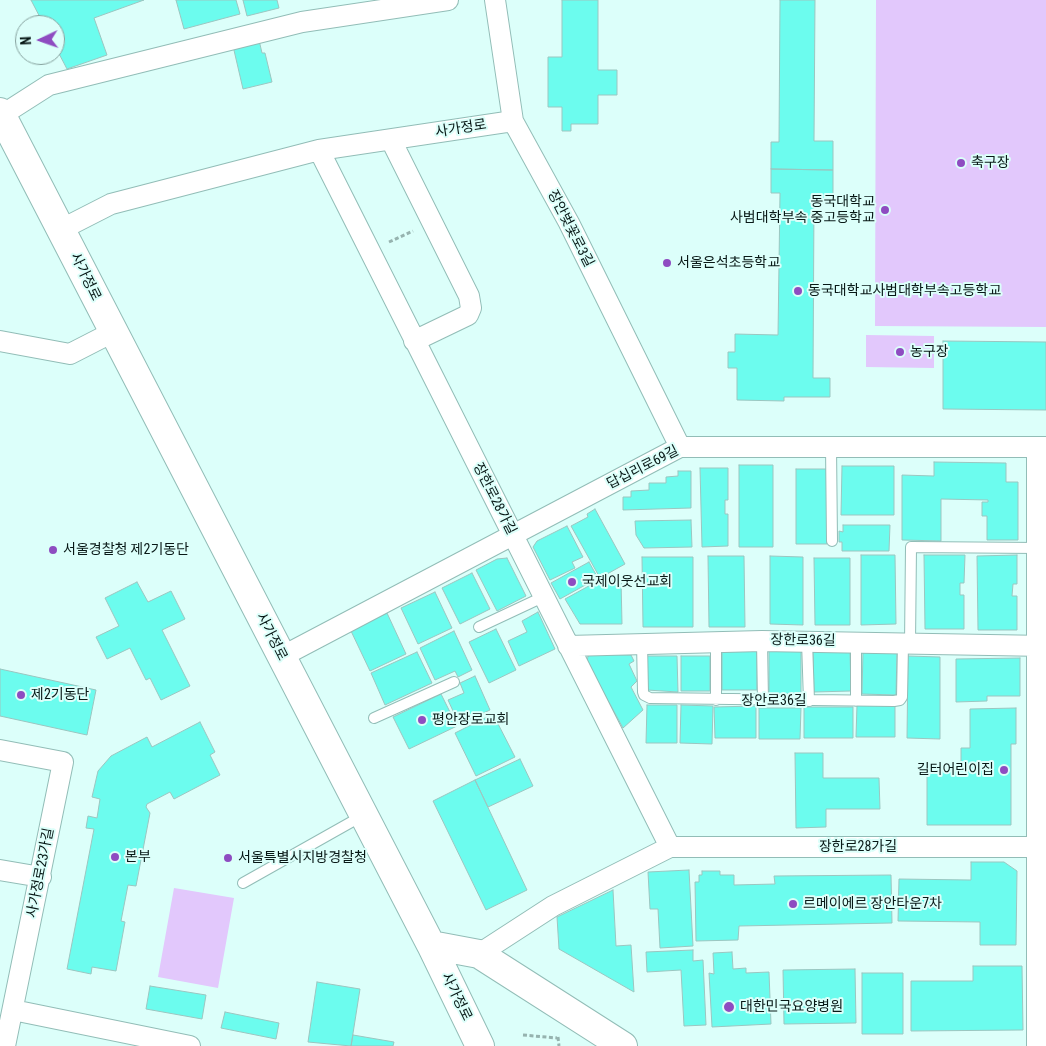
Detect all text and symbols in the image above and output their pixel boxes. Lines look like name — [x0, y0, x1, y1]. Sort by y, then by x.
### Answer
north arrow — [15, 15, 65, 65]
text: N — [18, 36, 34, 45]
street label: 사가정로 — [434, 117, 488, 141]
place label: 축구장 — [971, 155, 1010, 171]
marker: 축구장 — [955, 157, 967, 169]
street label: 장안벚꽃로3길 — [543, 188, 597, 270]
place label: 동국대학교 사범대학부속 중고등학교 — [730, 194, 875, 226]
marker: 동국대학교 사범대학부속 중고등학교 — [879, 204, 891, 216]
street label: 사가정로 — [66, 250, 104, 304]
place label: 서울은석초등학교 — [677, 255, 780, 271]
marker: 서울은석초등학교 — [661, 257, 673, 269]
place label: 동국대학교사범대학부속고등학교 — [808, 283, 1001, 299]
marker: 동국대학교사범대학부속고등학교 — [792, 285, 804, 297]
place label: 농구장 — [910, 344, 949, 360]
marker: 농구장 — [894, 346, 906, 358]
street label: 답십리로69길 — [604, 443, 682, 493]
street label: 장한로28가길 — [469, 460, 519, 538]
place label: 서울경찰청 제2기동단 — [63, 542, 189, 558]
marker: 서울경찰청 제2기동단 — [47, 544, 59, 556]
place label: 국제이웃선교회 — [582, 574, 672, 590]
marker: 국제이웃선교회 — [566, 576, 578, 588]
street label: 사가정로 — [252, 610, 290, 664]
street label: 장한로36길 — [770, 632, 836, 650]
place label: 제2기동단 — [31, 687, 89, 703]
marker: 제2기동단 — [15, 689, 27, 701]
street label: 장안로36길 — [741, 693, 807, 709]
place label: 평안장로교회 — [432, 712, 509, 728]
marker: 평안장로교회 — [416, 714, 428, 726]
place label: 길터어린이집 — [917, 762, 994, 778]
marker: 길터어린이집 — [998, 764, 1010, 776]
street label: 사가정로23가길 — [24, 827, 58, 919]
street label: 장한로28가길 — [819, 839, 897, 855]
place label: 본부 — [125, 849, 151, 865]
place label: 서울특별시지방경찰청 — [238, 850, 367, 866]
marker: 본부 — [109, 851, 121, 863]
marker: 서울특별시지방경찰청 — [222, 852, 234, 864]
place label: 르메이에르 장안타운7차 — [803, 896, 942, 912]
marker: 르메이에르 장안타운7차 — [787, 898, 799, 910]
street label: 사가정로 — [437, 970, 475, 1024]
place label: 대한민국요양병원 — [740, 999, 843, 1015]
marker: 대한민국요양병원 — [722, 1000, 736, 1014]

